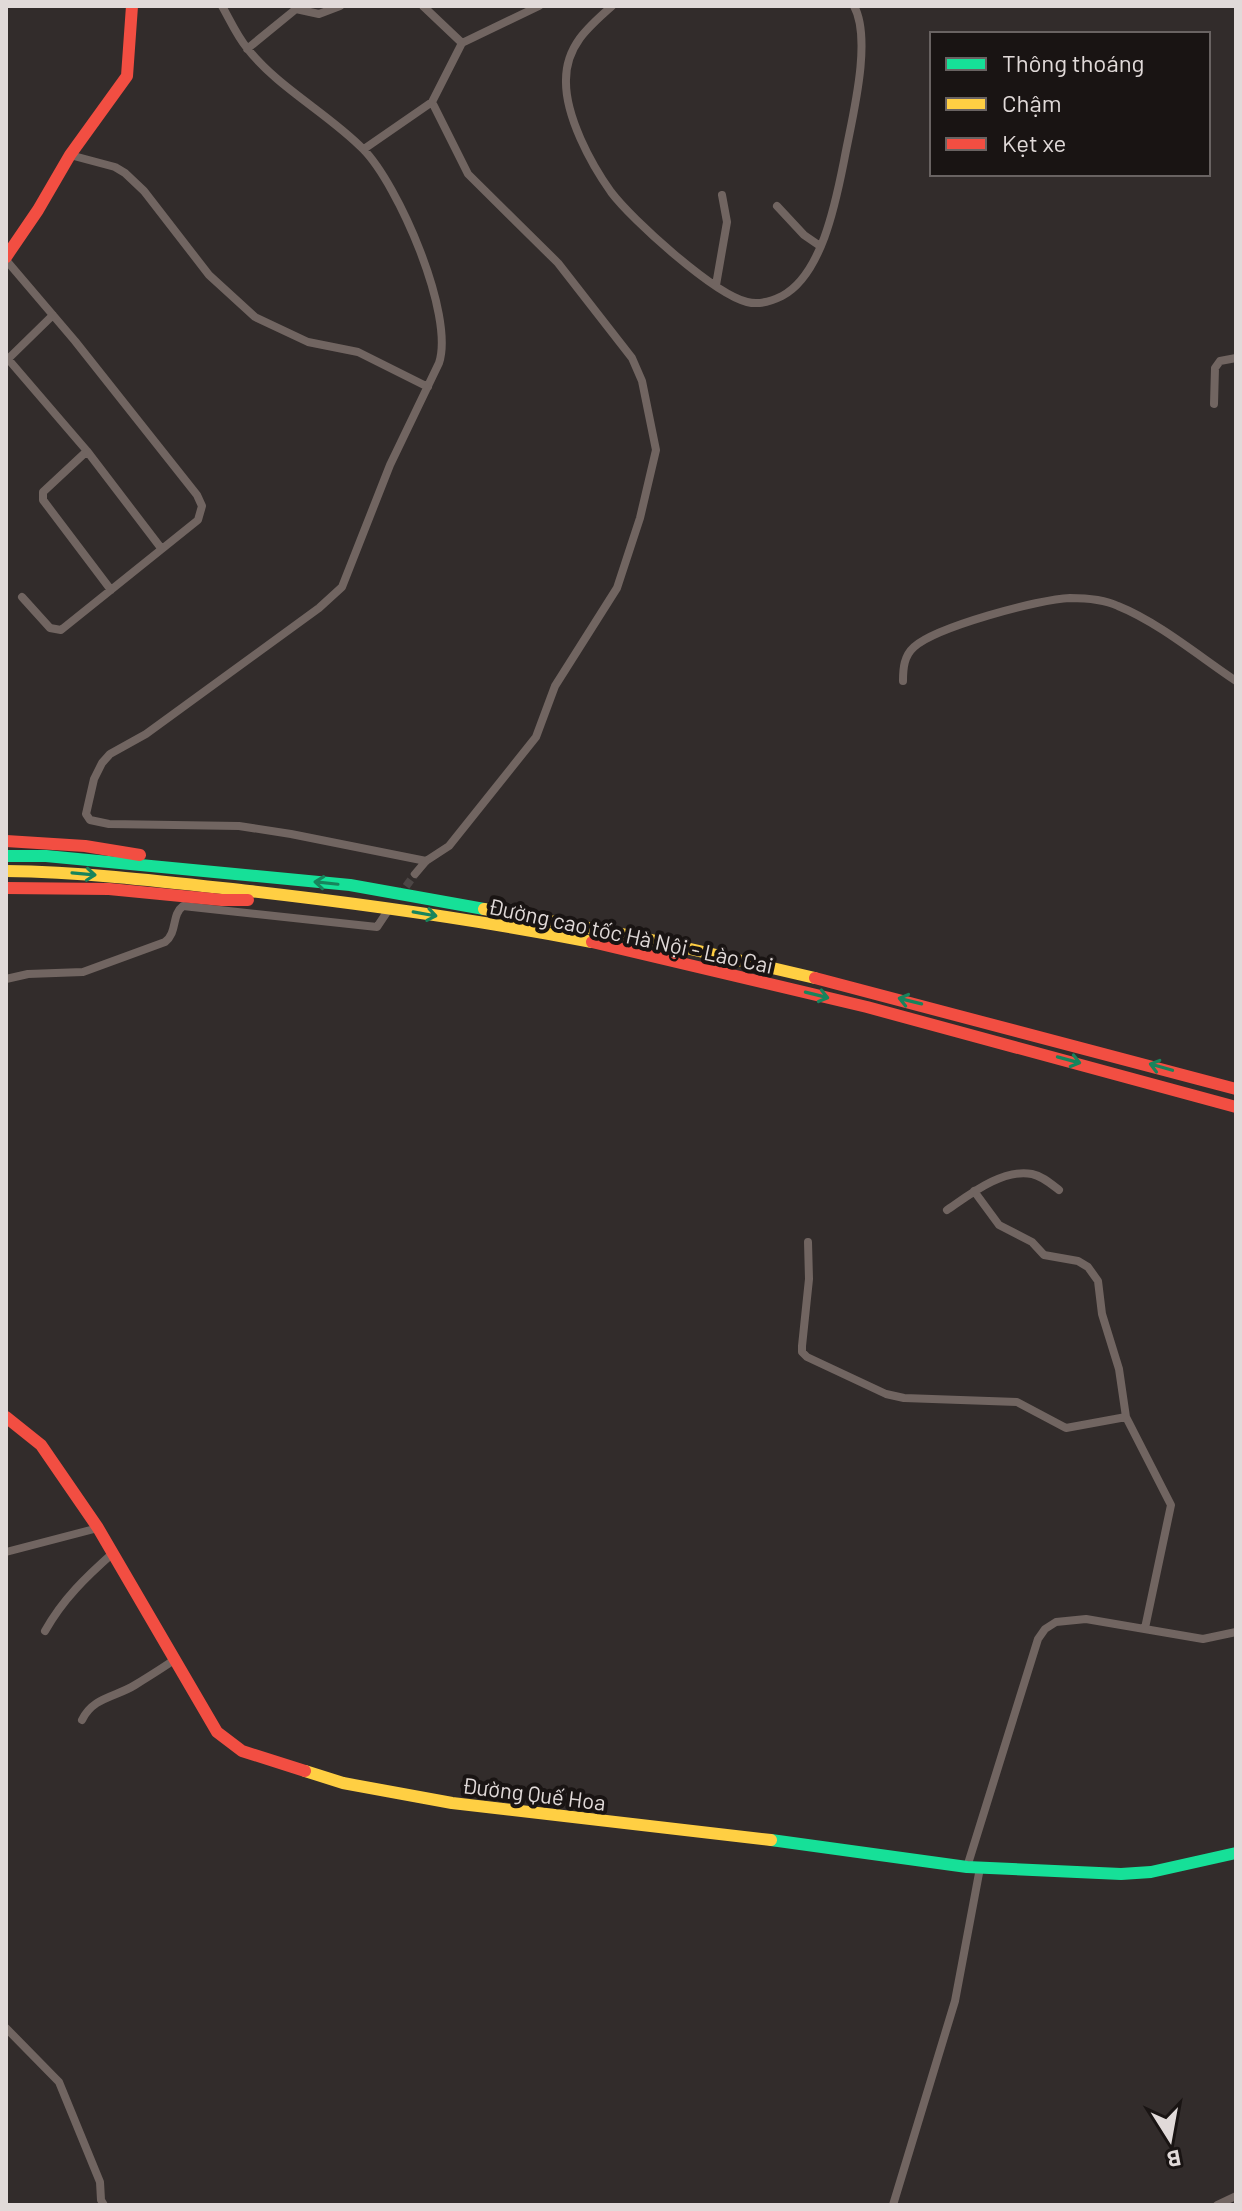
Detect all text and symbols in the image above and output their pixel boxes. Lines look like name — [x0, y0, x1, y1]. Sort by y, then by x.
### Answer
legend — [930, 32, 1210, 176]
text: Thông thoáng — [1002, 48, 1144, 77]
text: Chậm — [1002, 88, 1062, 117]
text: Kẹt xe — [1002, 128, 1066, 157]
one-way arrow — [70, 866, 97, 881]
one-way arrow — [313, 875, 340, 890]
street label: Đường cao tốc Hà Nội - Lào Cai — [486, 892, 776, 978]
one-way arrow — [412, 907, 438, 922]
one-way arrow — [804, 988, 829, 1003]
one-way arrow — [897, 993, 923, 1008]
one-way arrow — [1055, 1054, 1081, 1069]
one-way arrow — [1148, 1059, 1174, 1074]
street label: Đường Quế Hoa — [461, 1771, 607, 1815]
north arrow — [1130, 2099, 1210, 2179]
text: B — [1165, 2146, 1183, 2174]

